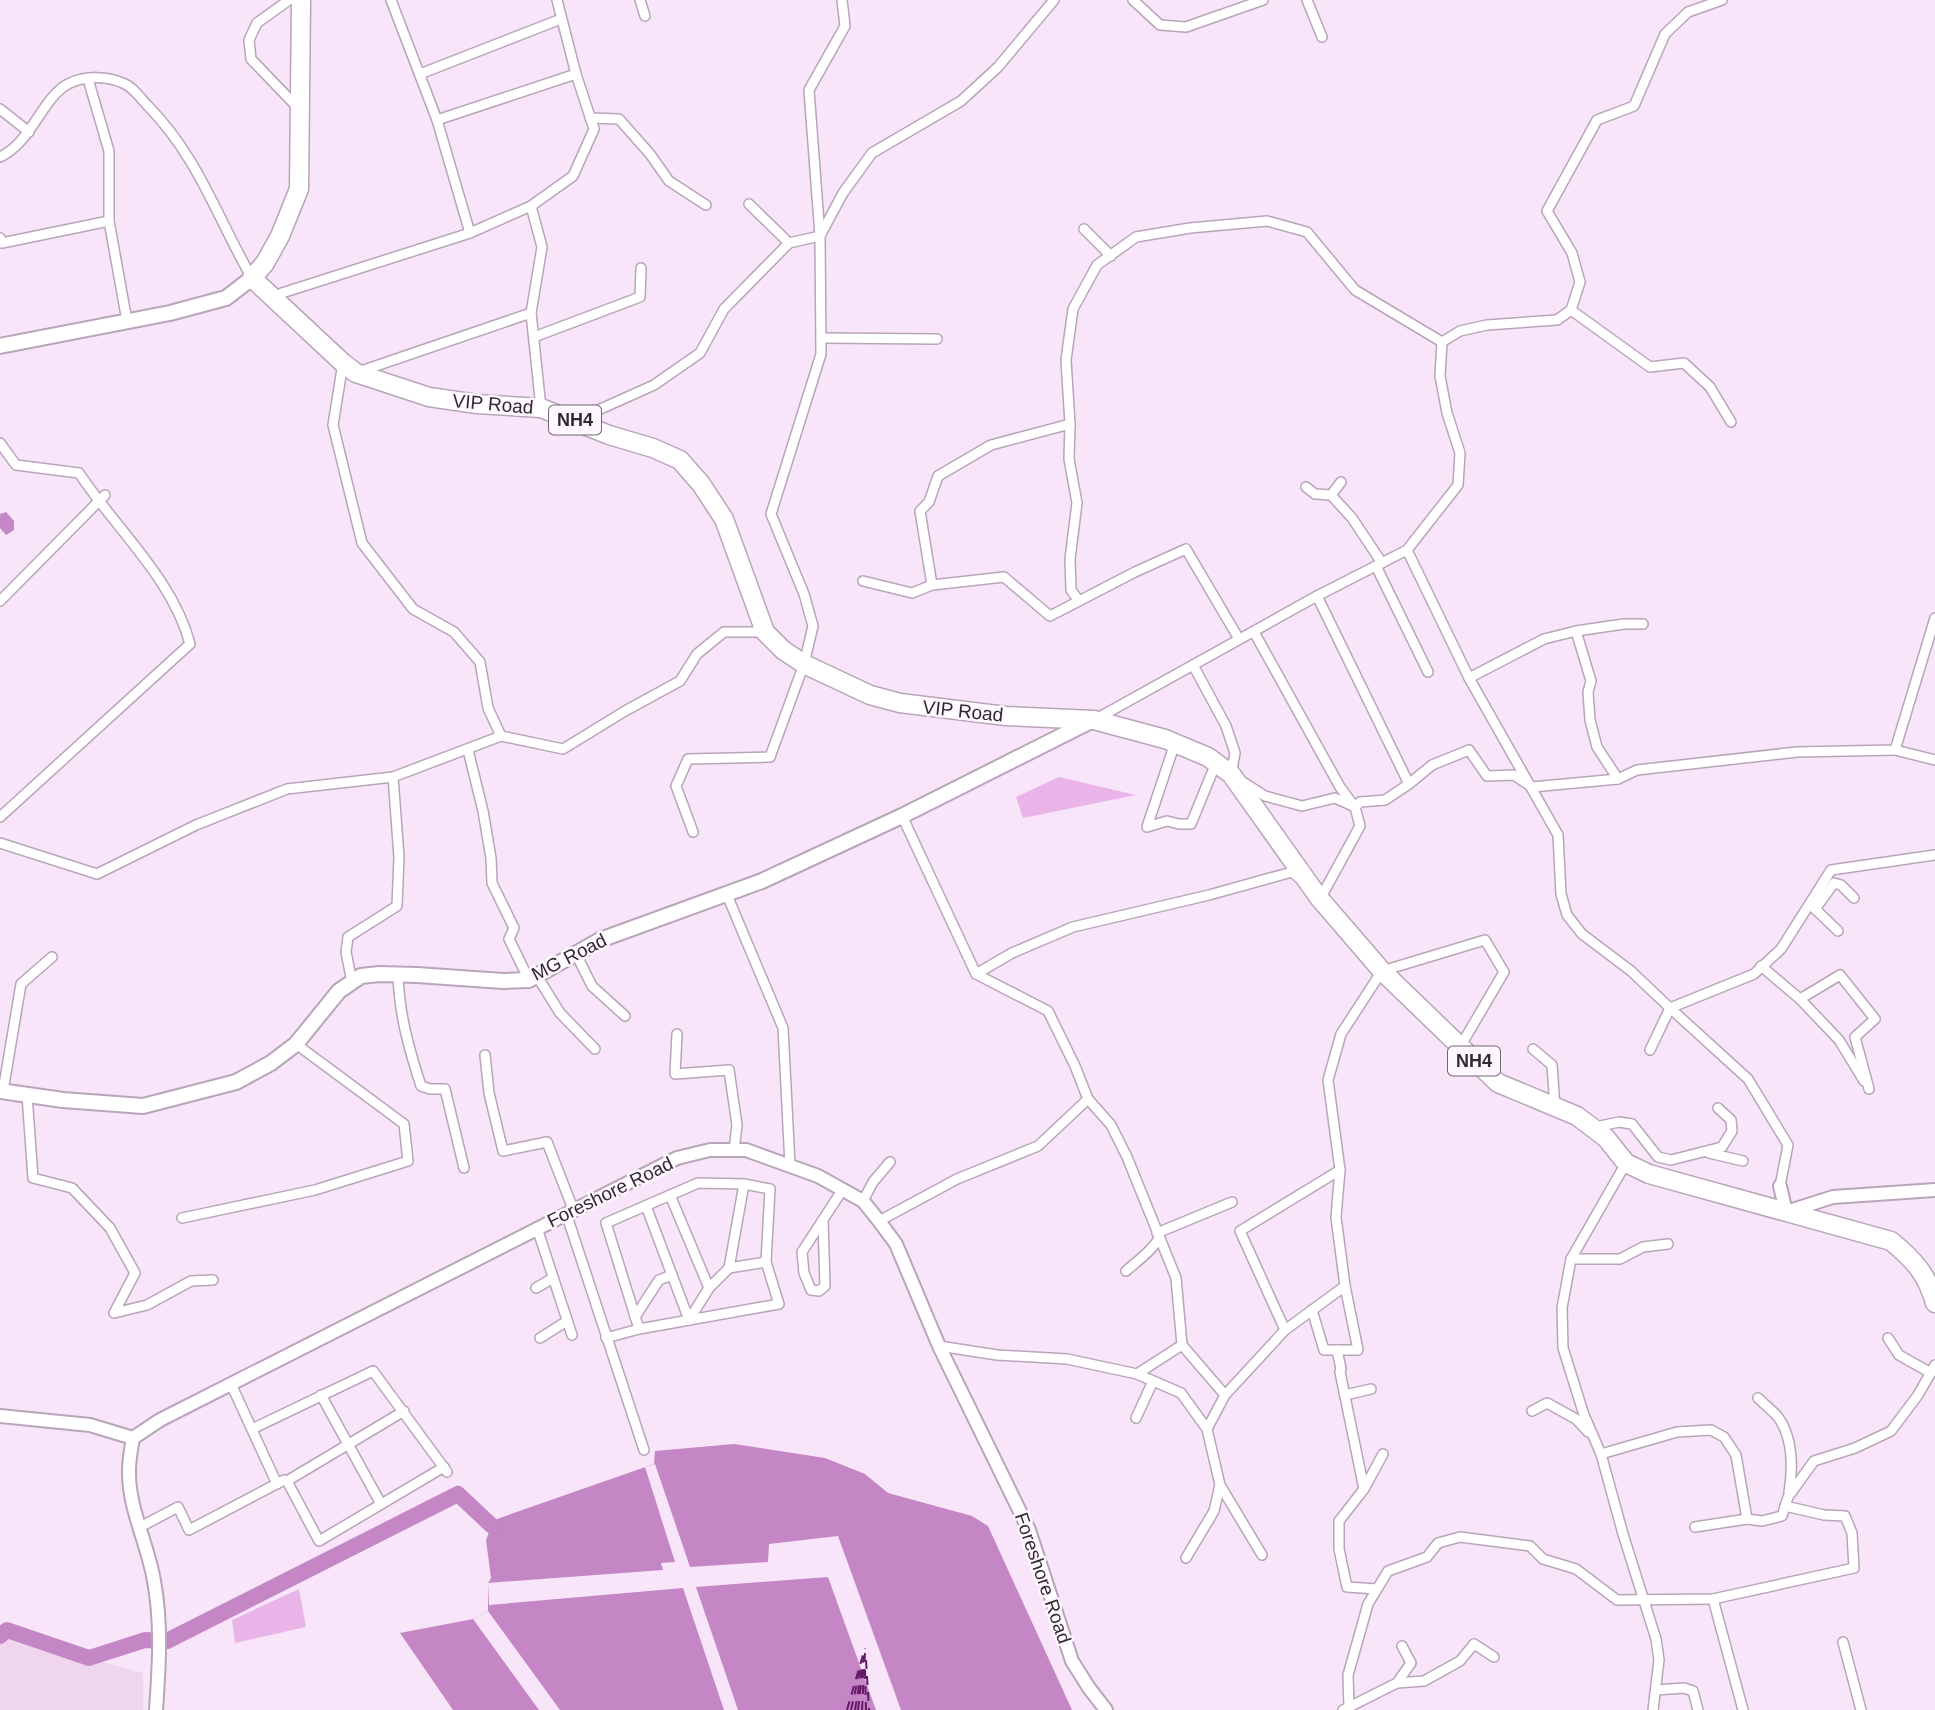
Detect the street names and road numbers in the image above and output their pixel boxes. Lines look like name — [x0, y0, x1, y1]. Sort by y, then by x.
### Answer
street label: VIP Road — [452, 390, 534, 418]
road number: NH4 — [549, 406, 601, 434]
street label: VIP Road — [922, 696, 1004, 726]
street label: MG Road — [528, 929, 610, 985]
road number: NH4 — [1448, 1046, 1500, 1076]
street label: Foreshore Road — [544, 1152, 676, 1232]
street label: Foreshore Road — [1011, 1510, 1075, 1646]

